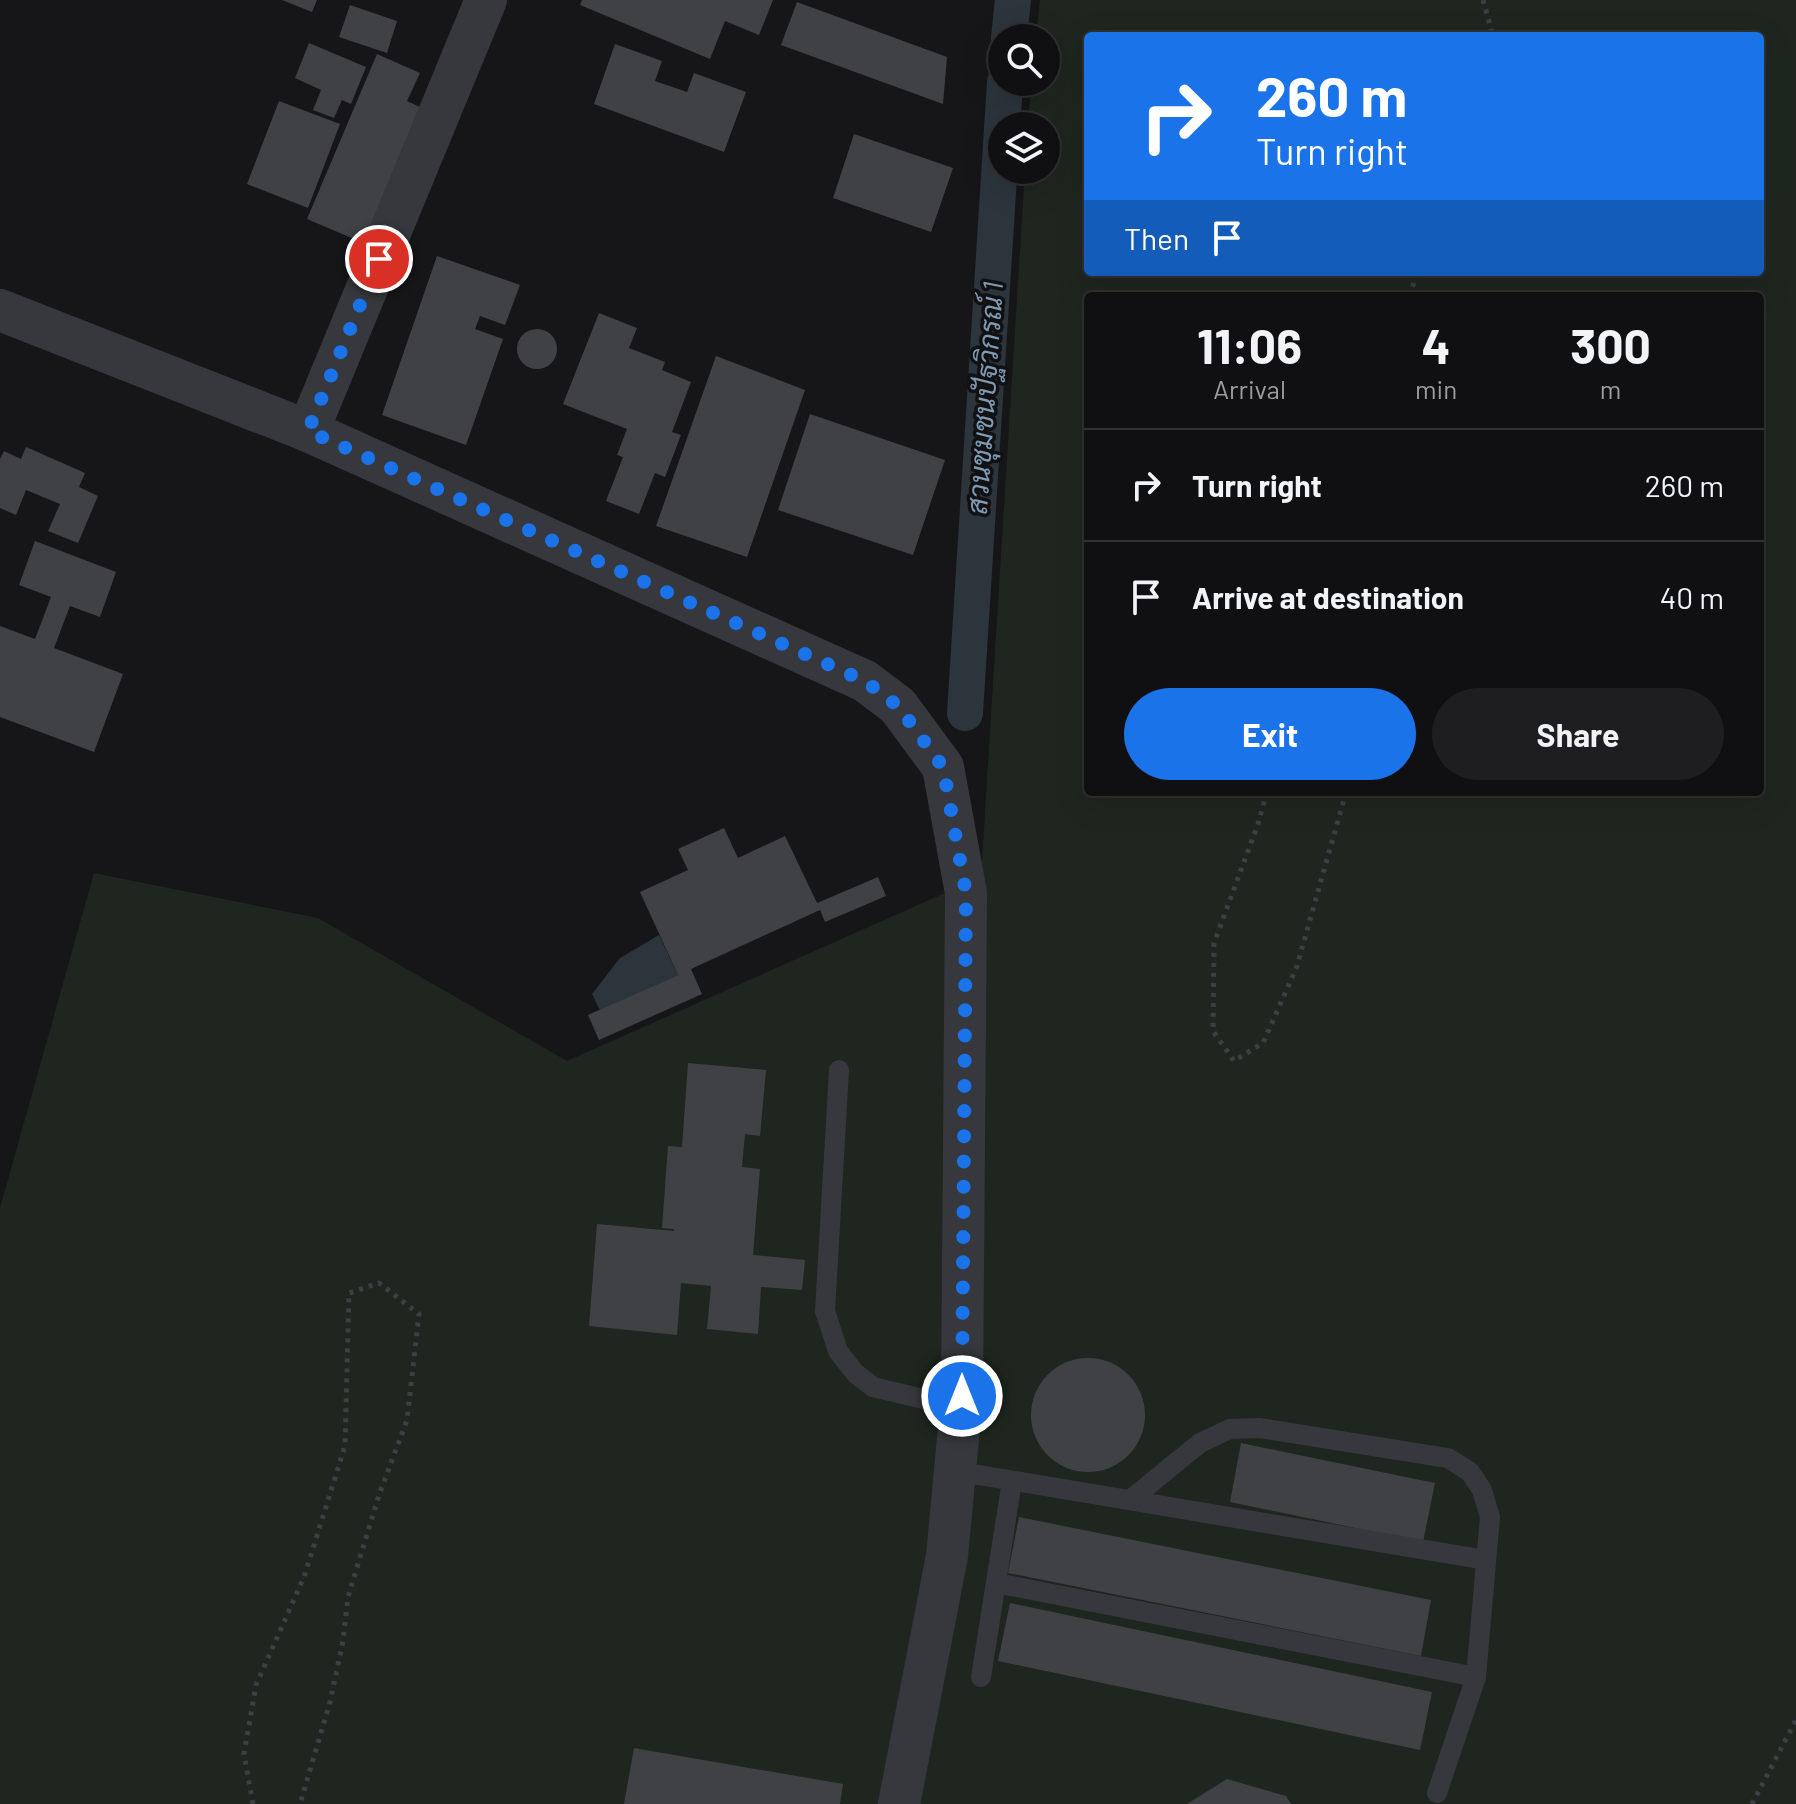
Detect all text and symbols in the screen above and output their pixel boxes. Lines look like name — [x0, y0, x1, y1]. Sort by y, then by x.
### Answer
map controls — [988, 24, 1060, 184]
button: search — [988, 24, 1060, 96]
text: 260 m — [1256, 61, 1407, 128]
icon: right — [1124, 64, 1228, 168]
button: layers — [988, 112, 1060, 184]
text: Turn right — [1256, 129, 1408, 172]
icon: arrive — [1205, 216, 1249, 260]
text: Then — [1124, 220, 1189, 256]
pin — [345, 225, 413, 293]
icon: arrive — [357, 237, 401, 281]
water label: สวนชุมชนปัฐวิกรณ์ 1 — [958, 280, 1013, 516]
text: 11:06 — [1197, 316, 1302, 374]
text: 4 — [1422, 316, 1451, 374]
text: 300 — [1570, 316, 1651, 374]
text: Arrival — [1213, 373, 1286, 404]
text: min — [1415, 373, 1457, 404]
text: m — [1600, 373, 1621, 404]
icon: right — [1124, 463, 1168, 507]
text: Turn right — [1192, 467, 1322, 503]
text: 260 m — [1645, 467, 1724, 503]
icon: arrive — [1124, 575, 1168, 619]
text: Arrive at destination — [1192, 579, 1464, 615]
text: 40 m — [1660, 579, 1724, 615]
button: Exit — [1124, 688, 1416, 780]
button: Share — [1432, 688, 1724, 780]
position arrow — [920, 1354, 1004, 1438]

